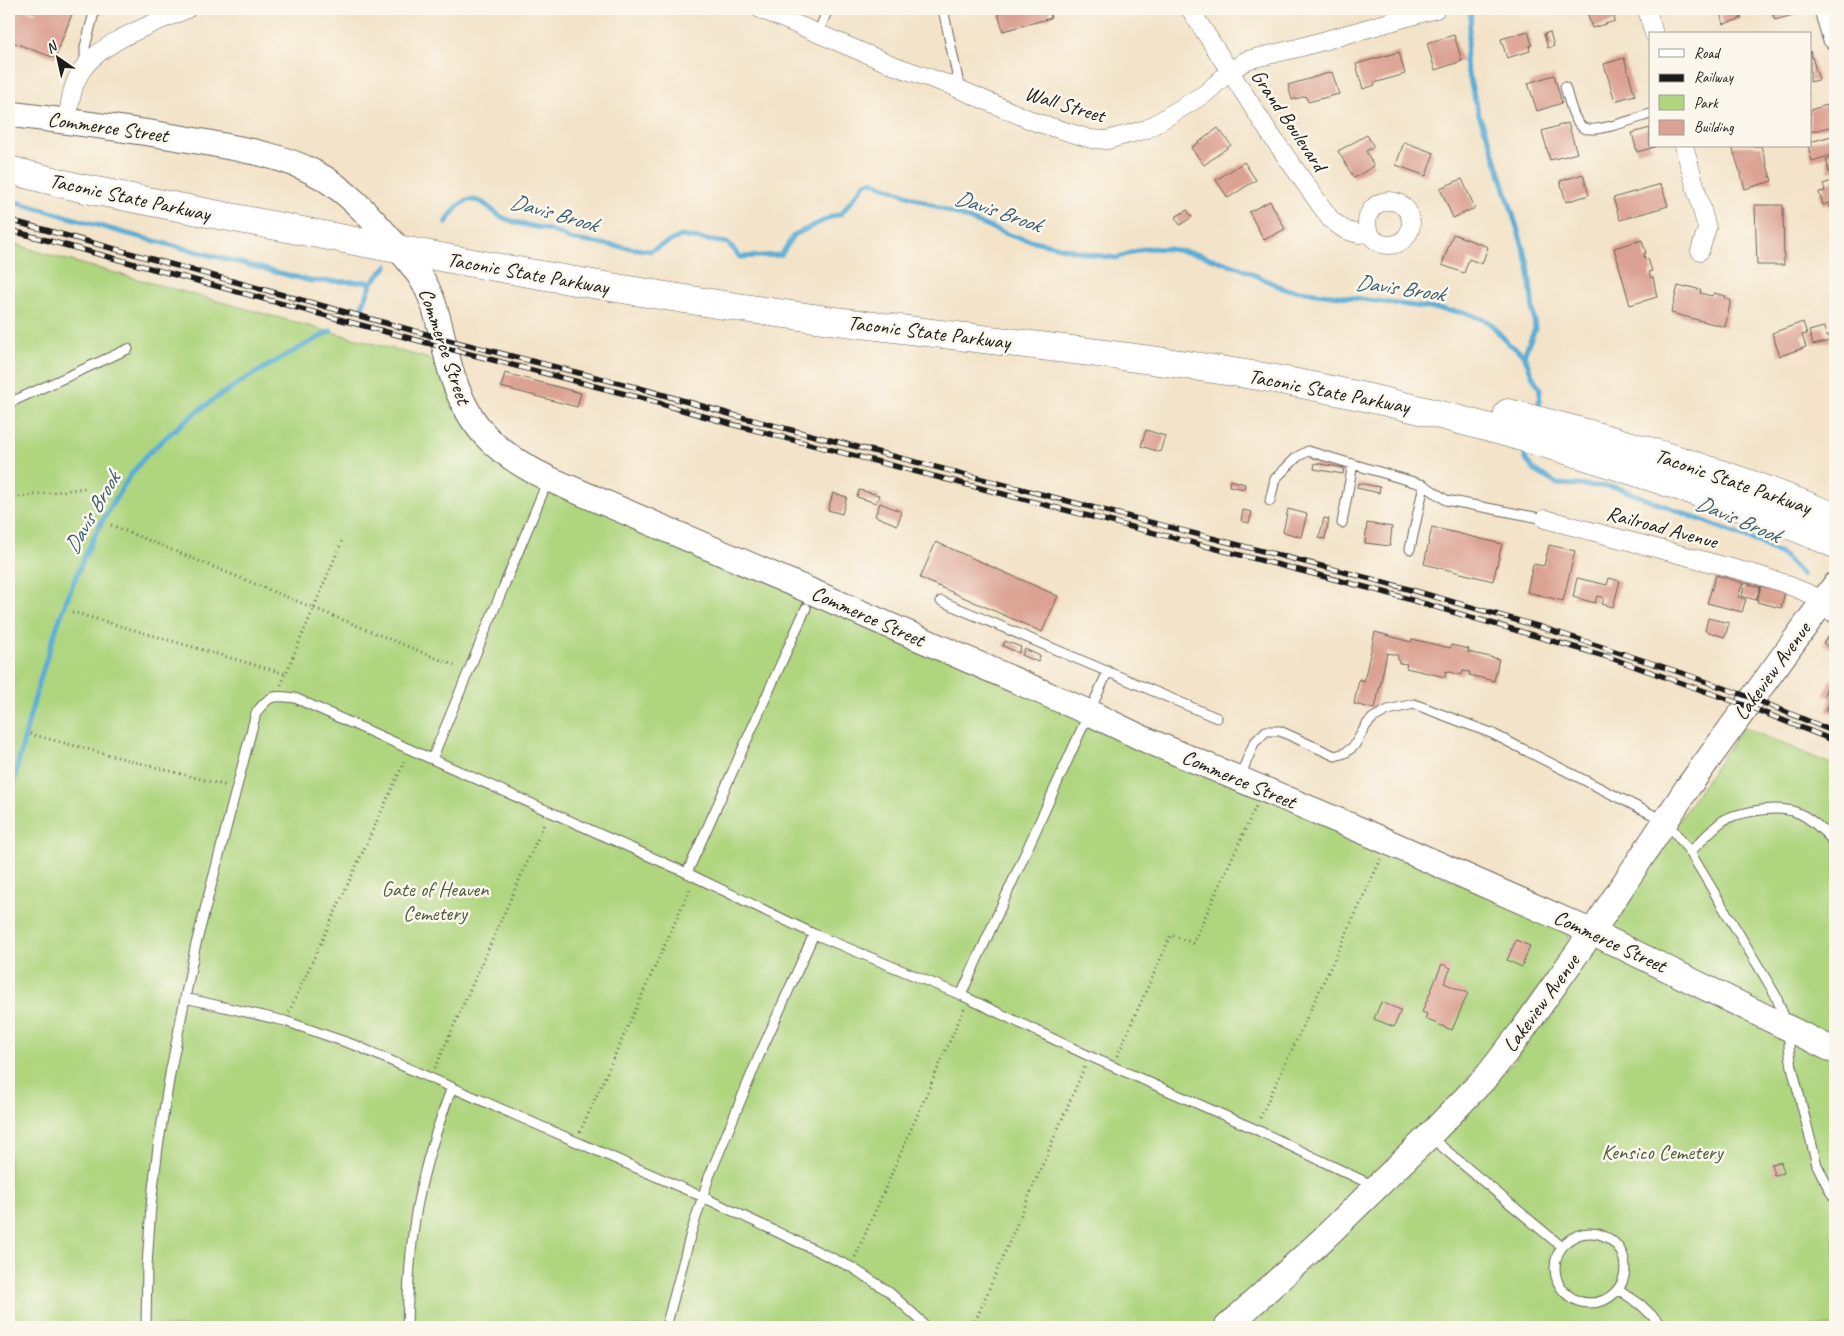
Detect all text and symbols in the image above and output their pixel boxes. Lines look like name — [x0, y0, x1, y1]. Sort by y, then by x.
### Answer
north arrow — [32, 32, 82, 82]
legend — [1649, 32, 1812, 148]
text: N — [43, 37, 61, 57]
text: Road — [1694, 44, 1721, 63]
street label: Grand Boulevard — [1245, 64, 1335, 179]
text: Railway — [1694, 68, 1735, 87]
street label: Wall Street — [1022, 80, 1110, 129]
text: Park — [1694, 94, 1719, 113]
street label: Commerce Street — [46, 106, 172, 149]
text: Building — [1694, 118, 1734, 137]
street label: Taconic State Parkway — [47, 167, 214, 227]
water label: Davis Brook — [951, 183, 1048, 240]
water label: Davis Brook — [507, 187, 604, 240]
street label: Taconic State Parkway — [445, 246, 613, 300]
water label: Davis Brook — [1354, 268, 1450, 309]
street label: Commerce Street — [413, 285, 478, 409]
street label: Taconic State Parkway — [846, 309, 1014, 355]
street label: Taconic State Parkway — [1246, 363, 1414, 420]
street label: Taconic State Parkway — [1651, 442, 1816, 521]
water label: Davis Brook — [58, 464, 128, 558]
water label: Davis Brook — [1692, 489, 1788, 551]
street label: Railroad Avenue — [1604, 500, 1722, 555]
street label: Commerce Street — [807, 580, 930, 653]
street label: Lakeview Avenue — [1728, 615, 1817, 725]
street label: Commerce Street — [1178, 743, 1302, 815]
park label: Gate of Heaven Cemetery — [381, 876, 489, 926]
street label: Commerce Street — [1550, 904, 1672, 979]
street label: Lakeview Avenue — [1497, 947, 1586, 1057]
park label: Kensico Cemetery — [1601, 1139, 1724, 1165]

